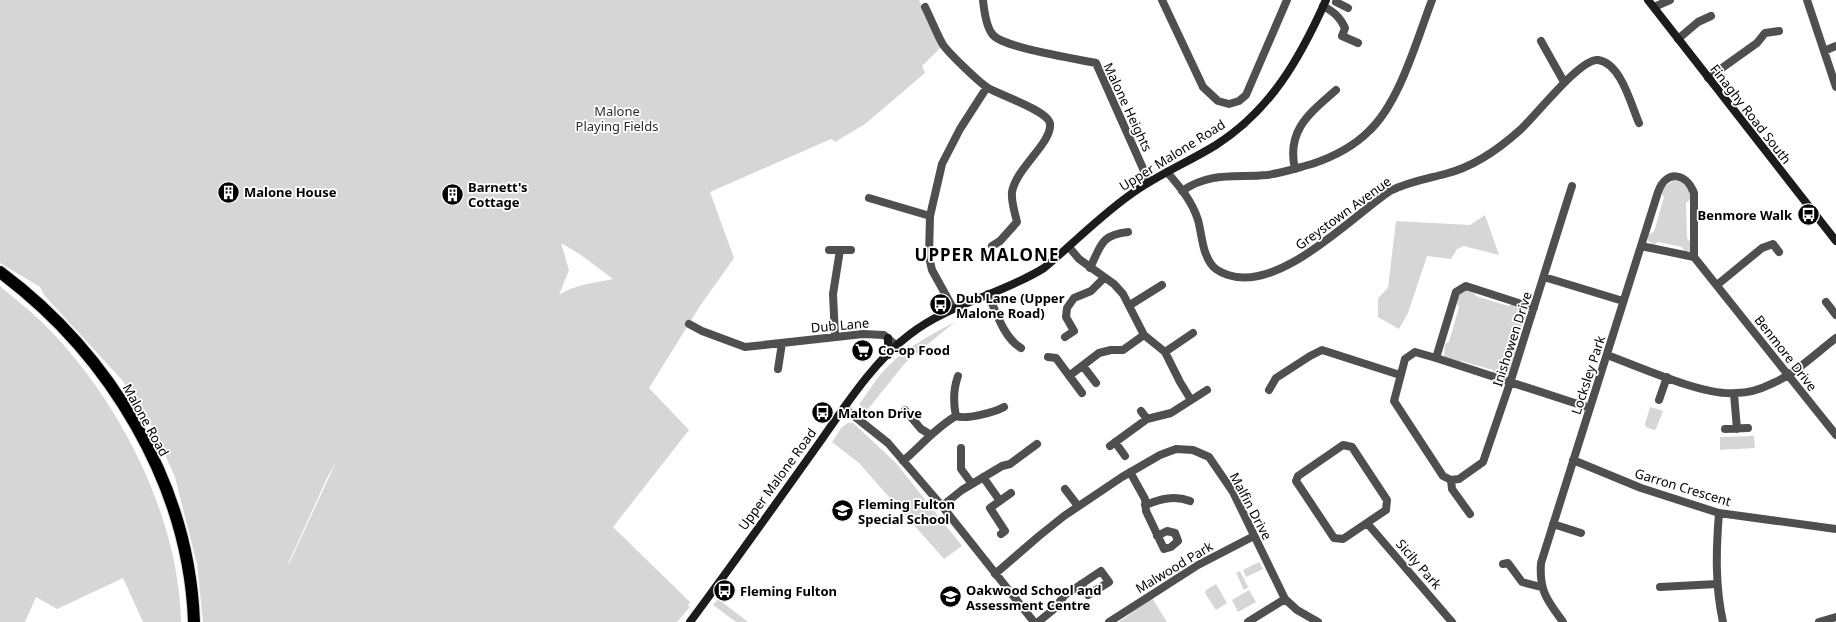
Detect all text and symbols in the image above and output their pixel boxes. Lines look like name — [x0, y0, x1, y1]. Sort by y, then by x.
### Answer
street label: Malone Heights — [1099, 60, 1157, 154]
street label: Finaghy Road South — [1706, 60, 1796, 168]
park label: Malone Playing Fields — [576, 102, 658, 135]
street label: Upper Malone Road — [1116, 115, 1228, 195]
street label: Greystown Avenue — [1292, 172, 1394, 254]
place label: Barnett's Cottage — [468, 178, 528, 211]
building icon: Malone House — [215, 179, 241, 205]
building icon: Barnett's Cottage — [440, 181, 466, 207]
place label: Malone House — [244, 183, 337, 201]
bus stop icon: Benmore Walk — [1795, 202, 1821, 228]
place label: Benmore Walk — [1698, 206, 1793, 224]
district label: UPPER MALONE — [915, 243, 1059, 266]
place label: Dub Lane (Upper Malone Road) — [956, 289, 1065, 322]
street label: Inishowen Drive — [1488, 289, 1536, 389]
bus stop icon: Dub Lane (Upper Malone Road) — [928, 292, 954, 318]
street label: Benmore Drive — [1751, 311, 1821, 395]
street label: Dub Lane — [810, 313, 870, 337]
street label: Locksley Park — [1567, 333, 1609, 417]
supermarket icon: Co-op Food — [849, 337, 875, 363]
place label: Co-op Food — [878, 341, 950, 359]
street label: Malone Road — [119, 381, 173, 459]
bus stop icon: Malton Drive — [810, 400, 836, 426]
place label: Malton Drive — [838, 404, 922, 422]
street label: Upper Malone Road — [734, 424, 820, 534]
street label: Garron Crescent — [1633, 464, 1734, 510]
street label: Malfin Drive — [1226, 469, 1276, 543]
place label: Fleming Fulton Special School — [858, 495, 955, 528]
school or university icon: Fleming Fulton Special School — [829, 498, 855, 524]
street label: Sicily Park — [1392, 535, 1446, 593]
street label: Malwood Park — [1132, 537, 1216, 597]
bus stop icon: Fleming Fulton — [712, 578, 738, 604]
place label: Oakwood School and Assessment Centre — [966, 581, 1101, 614]
place label: Fleming Fulton — [740, 582, 837, 600]
school or university icon: Oakwood School and Assessment Centre — [938, 584, 964, 610]

